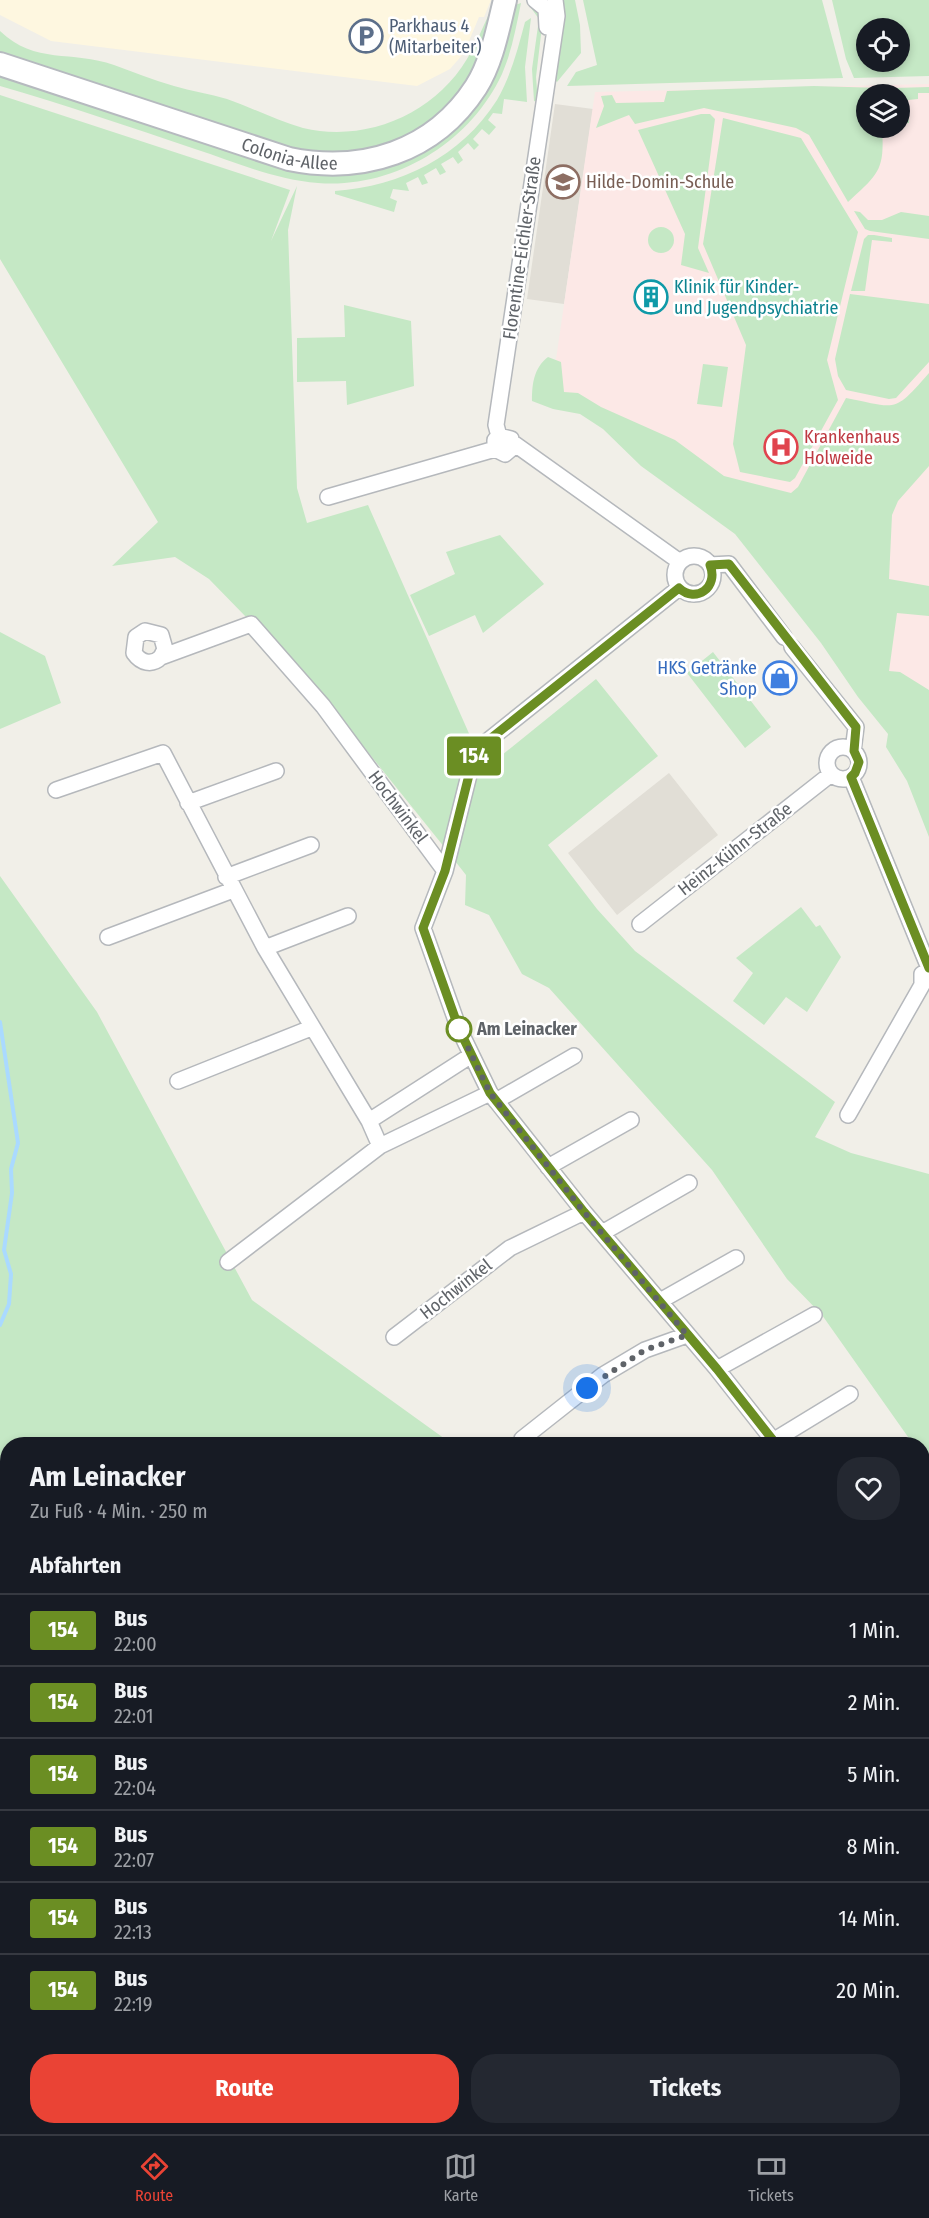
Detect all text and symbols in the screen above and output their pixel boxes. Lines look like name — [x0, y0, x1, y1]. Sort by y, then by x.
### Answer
place label: Parkhaus 4 (Mitarbeiter) — [389, 15, 482, 58]
parking icon: Parkhaus 4 (Mitarbeiter) — [348, 18, 384, 54]
map controls — [856, 18, 910, 138]
button: locate — [856, 18, 910, 72]
button: layers — [856, 84, 910, 138]
street label: Colonia-Allee — [239, 133, 338, 175]
street label: Florentine-Eichler-Straße — [498, 155, 546, 341]
school or university icon: Hilde-Domin-Schule — [545, 164, 581, 200]
place label: Hilde-Domin-Schule — [586, 171, 734, 193]
place label: Klinik für Kinder- und Jugendpsychiatrie — [674, 276, 839, 319]
building icon: Klinik für Kinder- und Jugendpsychiatrie — [633, 279, 669, 315]
place label: Krankenhaus Holweide — [804, 426, 900, 469]
hospital icon: Krankenhaus Holweide — [763, 429, 799, 465]
place label: HKS Getränke Shop — [657, 657, 757, 700]
shop icon: HKS Getränke Shop — [762, 660, 798, 696]
line badge: 154 — [440, 736, 508, 776]
text: 154 — [459, 743, 489, 769]
street label: Hochwinkel — [364, 766, 433, 848]
street label: Heinz-Kühn-Straße — [674, 798, 796, 900]
marker: Am Leinacker — [446, 1016, 472, 1042]
place label: Am Leinacker — [476, 1018, 577, 1040]
street label: Hochwinkel — [416, 1254, 497, 1324]
your location — [572, 1373, 602, 1403]
button: heart — [837, 1457, 900, 1520]
text: Am Leinacker — [30, 1460, 185, 1493]
text: Zu Fuß · 4 Min. · 250 m — [30, 1499, 208, 1523]
text: Abfahrten — [30, 1552, 121, 1579]
text: Bus — [114, 1605, 147, 1632]
text: 154 — [48, 1617, 78, 1643]
text: 1 Min. — [849, 1617, 900, 1644]
text: 22:00 — [114, 1632, 157, 1656]
text: Bus — [114, 1677, 147, 1704]
text: 154 — [48, 1689, 78, 1715]
text: 2 Min. — [848, 1689, 900, 1716]
text: 22:01 — [114, 1704, 154, 1728]
text: Bus — [114, 1749, 147, 1776]
text: 154 — [48, 1761, 78, 1787]
text: 5 Min. — [847, 1761, 900, 1788]
text: 22:04 — [114, 1776, 156, 1800]
text: Bus — [114, 1821, 147, 1848]
text: 154 — [48, 1833, 78, 1859]
text: 8 Min. — [846, 1833, 900, 1860]
text: 22:07 — [114, 1848, 154, 1872]
text: Bus — [114, 1893, 147, 1920]
text: 154 — [48, 1905, 78, 1931]
text: 14 Min. — [838, 1905, 900, 1932]
text: 22:13 — [114, 1920, 152, 1944]
text: Bus — [114, 1965, 147, 1992]
text: 154 — [48, 1977, 78, 2003]
text: 20 Min. — [836, 1977, 900, 2004]
text: 22:19 — [114, 1992, 153, 2016]
button: Route — [30, 2054, 459, 2123]
button: Tickets — [471, 2054, 900, 2123]
tab: Route — [135, 2150, 173, 2205]
tab: Karte — [443, 2150, 478, 2205]
tab: Tickets — [748, 2150, 794, 2205]

